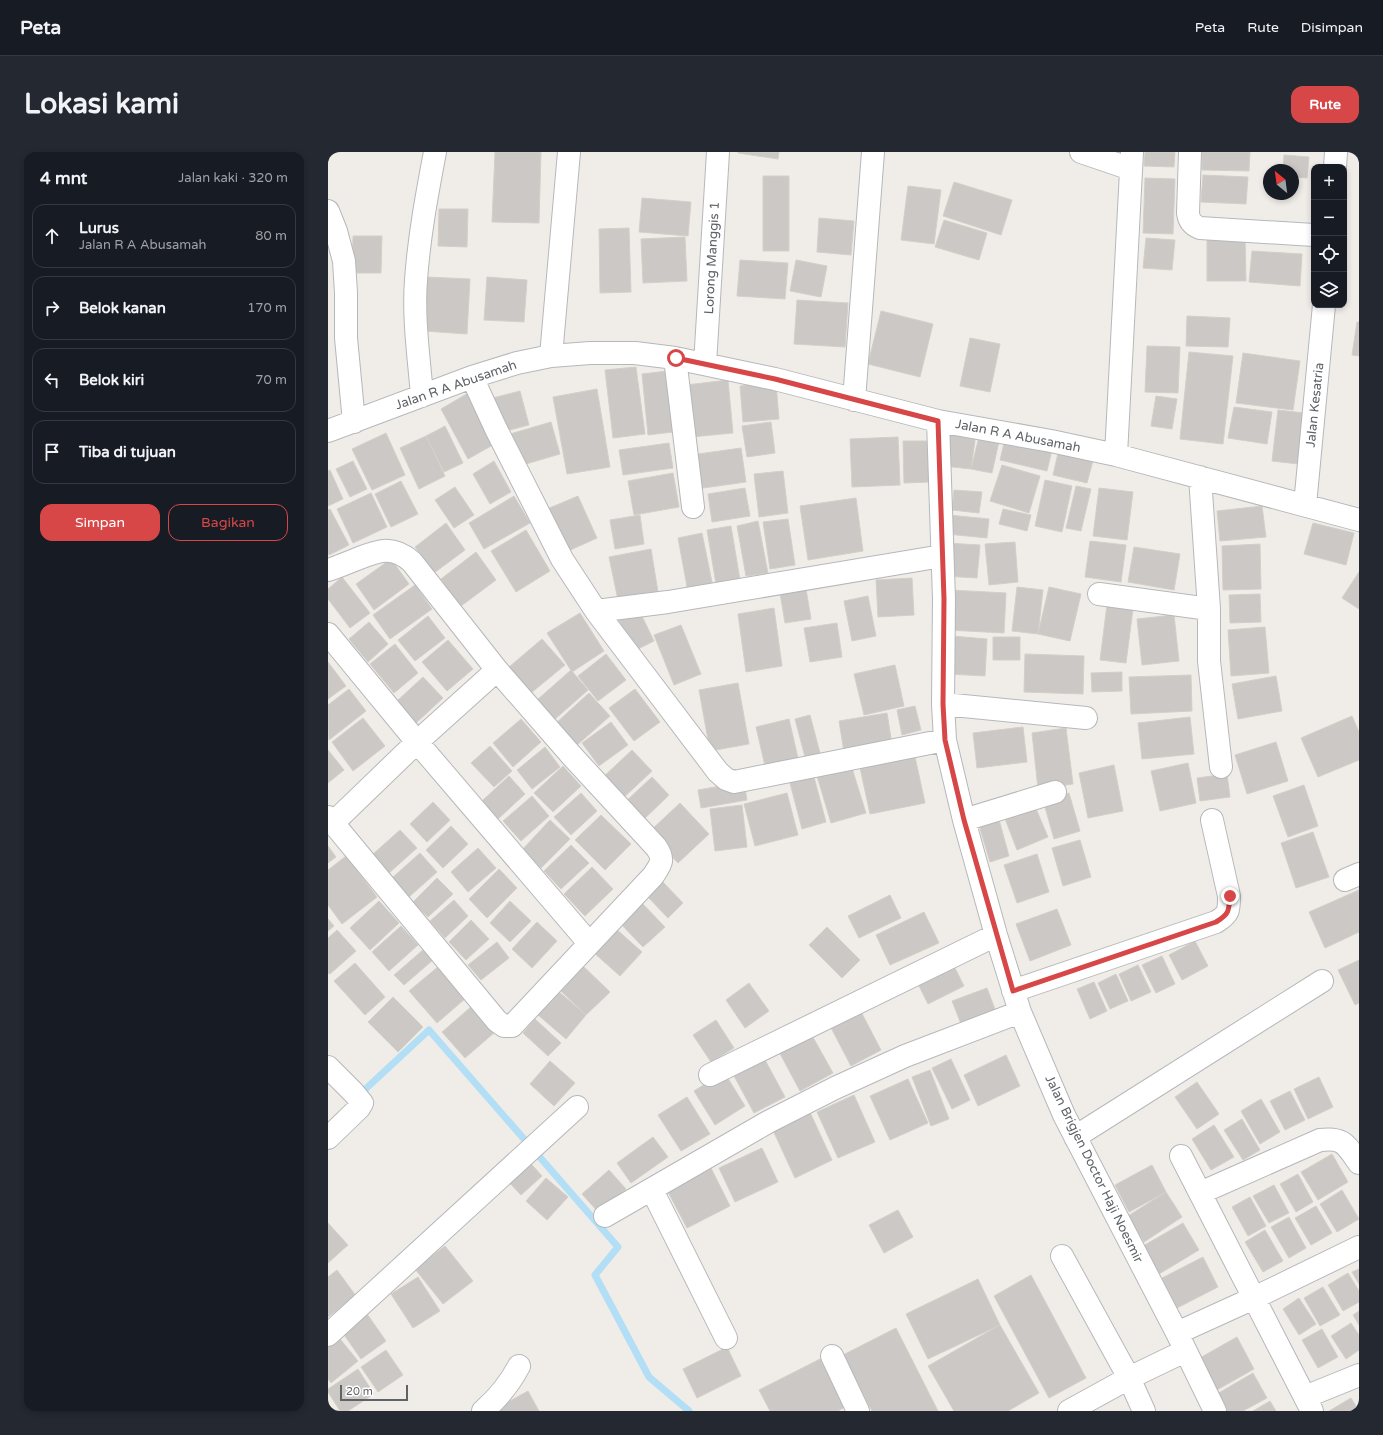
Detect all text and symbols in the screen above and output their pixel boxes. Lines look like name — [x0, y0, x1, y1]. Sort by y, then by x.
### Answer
text: Peta — [20, 17, 61, 39]
text: Peta — [1195, 19, 1225, 36]
text: Rute — [1247, 19, 1279, 36]
text: Disimpan — [1301, 19, 1363, 36]
button: Rute — [1291, 86, 1359, 123]
text: Lokasi kami — [24, 87, 179, 121]
north arrow — [1263, 164, 1299, 200]
map controls — [1311, 164, 1347, 308]
button: + — [1311, 164, 1347, 200]
text: 4 mnt — [40, 168, 87, 189]
text: Jalan kaki · 320 m — [178, 170, 288, 186]
button: − — [1311, 200, 1347, 236]
street label: Lorong Manggis 1 — [701, 201, 723, 315]
text: Lurus — [79, 219, 119, 237]
icon: ahead — [41, 225, 63, 247]
text: 80 m — [255, 228, 287, 244]
button: locate — [1311, 236, 1347, 272]
text: Jalan R A Abusamah — [79, 237, 206, 253]
button: layers — [1311, 272, 1347, 308]
icon: right — [41, 297, 63, 319]
text: Belok kanan — [79, 299, 166, 317]
text: 170 m — [247, 300, 287, 316]
route start — [667, 349, 685, 367]
street label: Jalan R A Abusamah — [393, 357, 519, 413]
street label: Jalan Kesatria — [1303, 362, 1327, 448]
icon: left — [41, 369, 63, 391]
text: Belok kiri — [79, 371, 144, 389]
text: 70 m — [255, 372, 287, 388]
street label: Jalan R A Abusamah — [954, 416, 1082, 456]
icon: arrive — [41, 441, 63, 463]
text: Tiba di tujuan — [79, 443, 176, 461]
button: Simpan — [40, 504, 160, 541]
button: Bagikan — [168, 504, 288, 541]
route end — [1221, 887, 1239, 905]
street label: Jalan Brigjen Doctor Haji Noesmir — [1041, 1072, 1147, 1266]
scale bar — [340, 1383, 408, 1402]
text: 20 m — [346, 1385, 373, 1398]

